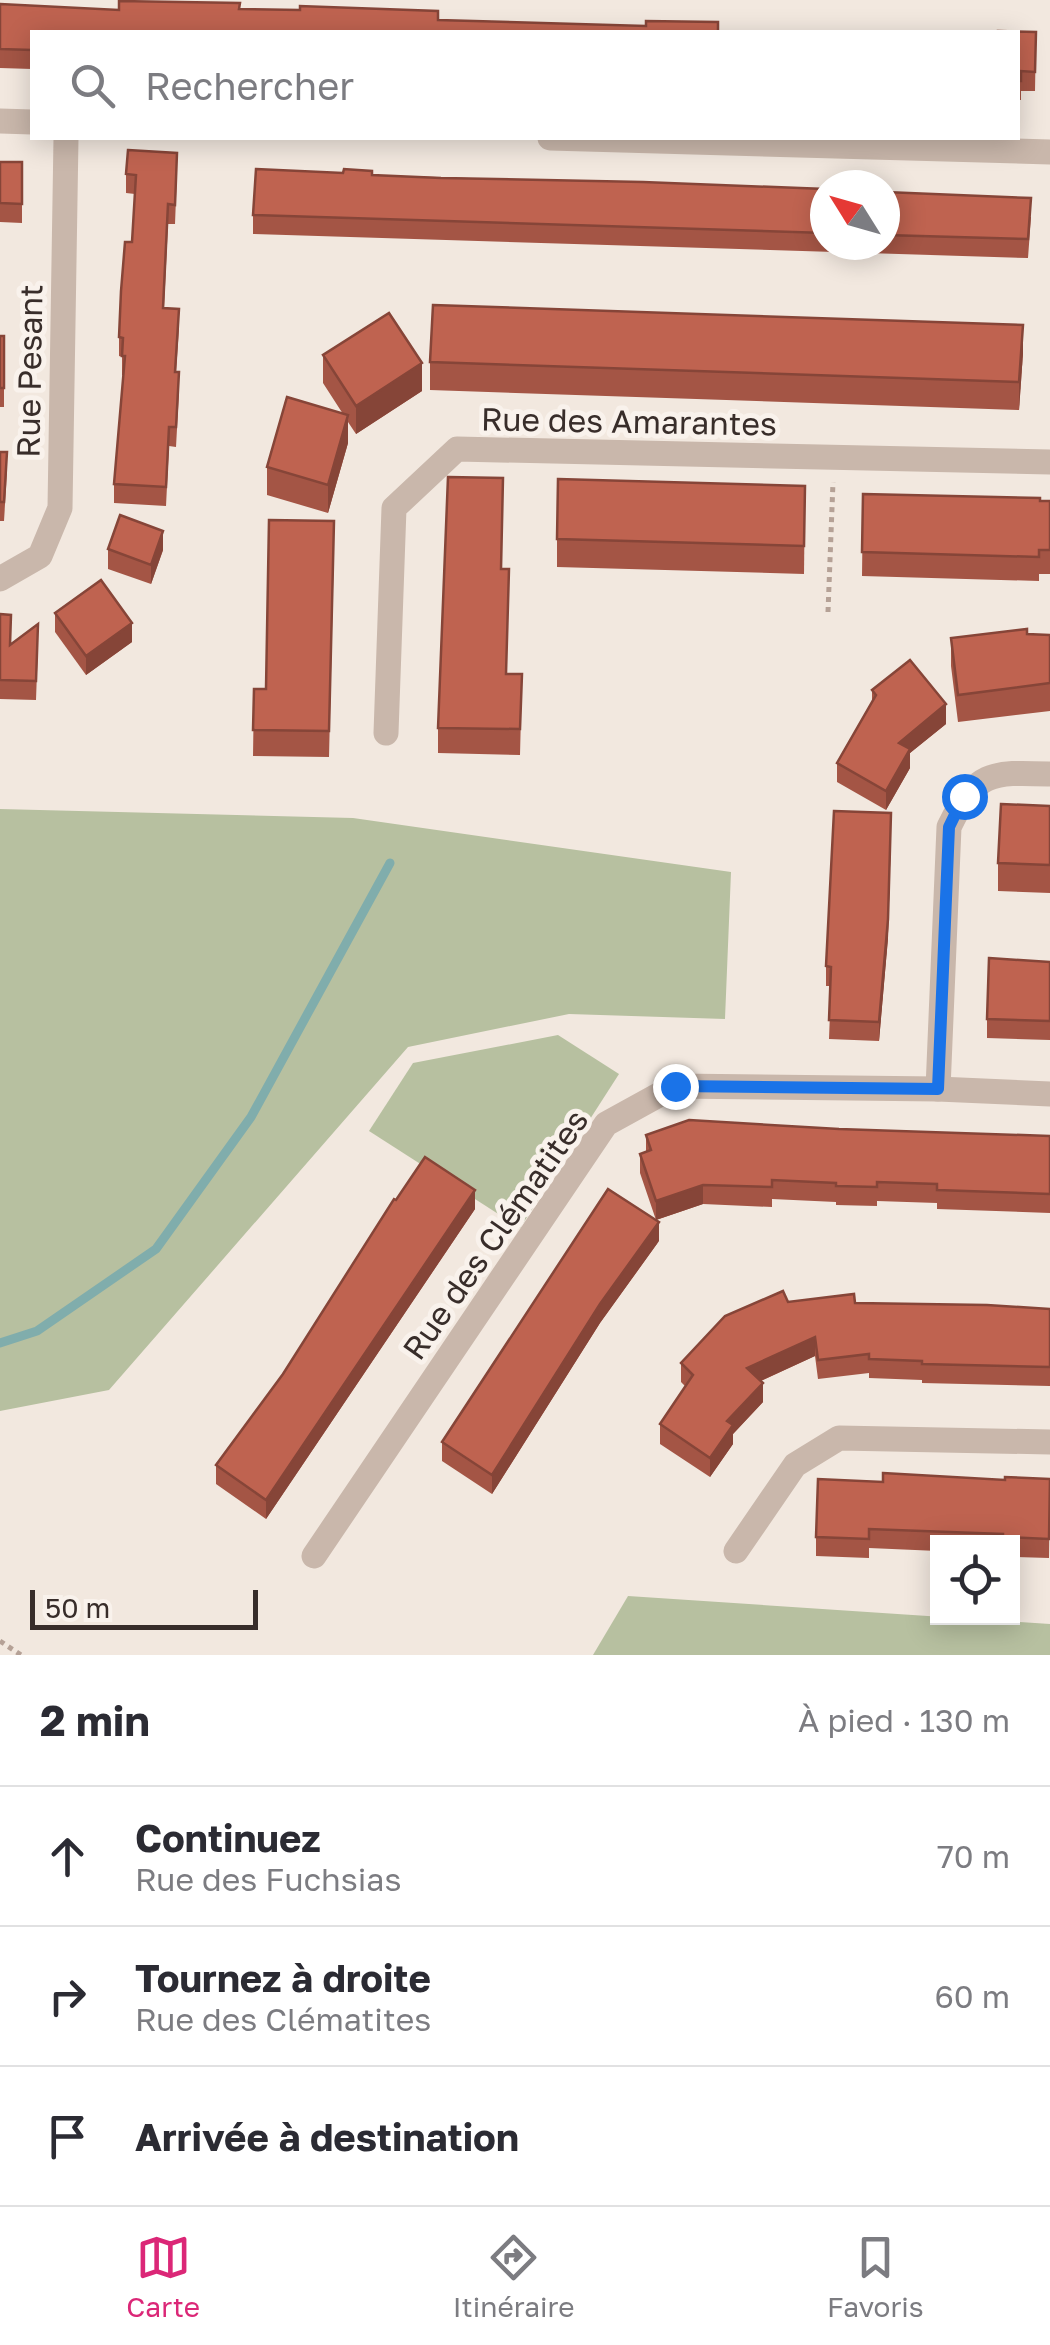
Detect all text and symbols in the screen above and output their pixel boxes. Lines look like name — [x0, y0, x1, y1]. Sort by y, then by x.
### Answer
search box — [30, 30, 1020, 140]
icon: search — [65, 58, 120, 113]
text: Rechercher — [145, 63, 354, 108]
north arrow — [810, 170, 900, 260]
street label: Rue Pesant — [8, 284, 50, 458]
street label: Rue des Amarantes — [481, 399, 777, 443]
route start — [942, 774, 988, 820]
route end — [653, 1064, 699, 1110]
street label: Rue des Clématites — [394, 1102, 596, 1366]
map controls — [930, 1535, 1020, 1625]
button: locate — [930, 1535, 1020, 1625]
scale bar — [30, 1585, 258, 1630]
text: 50 m — [45, 1591, 110, 1624]
text: 2 min — [40, 1695, 150, 1745]
text: À pied · 130 m — [798, 1701, 1010, 1739]
text: Continuez — [135, 1815, 321, 1860]
icon: ahead — [40, 1829, 95, 1884]
text: 70 m — [937, 1837, 1010, 1875]
text: Rue des Fuchsias — [135, 1860, 401, 1898]
text: Tournez à droite — [135, 1955, 431, 2000]
icon: right — [40, 1969, 95, 2024]
text: 60 m — [934, 1977, 1010, 2015]
text: Rue des Clématites — [135, 2000, 431, 2038]
icon: arrive — [40, 2109, 95, 2164]
text: Arrivée à destination — [135, 2114, 519, 2159]
tab: Carte — [126, 2230, 200, 2323]
tab: Itinéraire — [453, 2230, 575, 2323]
tab: Favoris — [827, 2230, 924, 2323]

